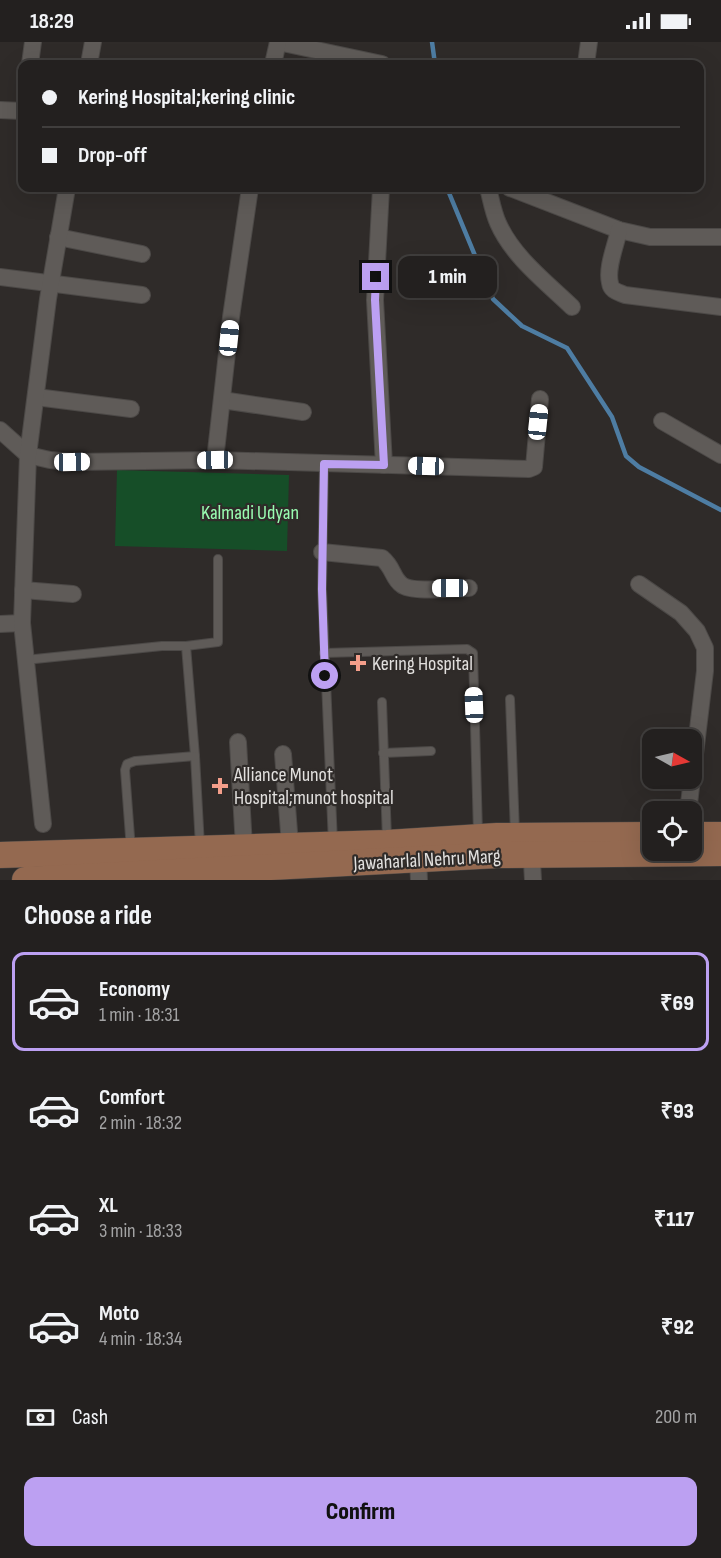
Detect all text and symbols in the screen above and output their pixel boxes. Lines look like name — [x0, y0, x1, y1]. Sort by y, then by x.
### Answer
text: 18:29 — [30, 8, 74, 35]
text: Kering Hospital;kering clinic — [78, 84, 295, 111]
text: Drop-off — [78, 142, 147, 169]
callout: 1 min — [397, 256, 496, 298]
route end — [362, 263, 389, 290]
text: 1 min — [428, 265, 467, 289]
car — [218, 319, 240, 357]
car — [527, 403, 549, 441]
car — [197, 451, 233, 469]
car — [54, 453, 90, 471]
car — [408, 456, 444, 476]
park label: Kalmadi Udyan — [201, 501, 299, 525]
car — [432, 579, 468, 597]
place label: Kering Hospital — [372, 652, 473, 676]
marker: Kering Hospital — [349, 654, 367, 672]
route start — [311, 662, 338, 689]
car — [464, 687, 484, 723]
north arrow — [642, 729, 702, 789]
map controls — [642, 729, 702, 861]
place label: Alliance Munot Hospital;munot hospital — [233, 763, 394, 810]
marker: Alliance Munot Hospital;munot hospital — [211, 777, 229, 795]
button: locate — [642, 801, 702, 861]
street label: Jawaharlal Nehru Marg — [352, 844, 501, 876]
text: Choose a ride — [24, 900, 152, 932]
icon: car — [27, 975, 81, 1029]
text: Economy — [99, 976, 170, 1003]
text: ₹69 — [660, 990, 694, 1017]
text: 1 min · 18:31 — [99, 1003, 180, 1027]
icon: car — [27, 1083, 81, 1137]
text: Comfort — [99, 1084, 165, 1111]
text: ₹93 — [661, 1098, 694, 1125]
text: 2 min · 18:32 — [99, 1111, 182, 1135]
icon: car — [27, 1191, 81, 1245]
text: XL — [99, 1192, 118, 1219]
text: ₹117 — [654, 1206, 694, 1233]
text: 3 min · 18:33 — [99, 1219, 182, 1243]
icon: car — [27, 1299, 81, 1353]
text: Moto — [99, 1300, 139, 1327]
text: ₹92 — [661, 1314, 694, 1341]
text: 4 min · 18:34 — [99, 1327, 182, 1351]
icon: cash — [24, 1401, 57, 1434]
text: Cash — [72, 1404, 108, 1431]
text: 200 m — [655, 1405, 697, 1429]
button: Confirm — [24, 1477, 697, 1546]

